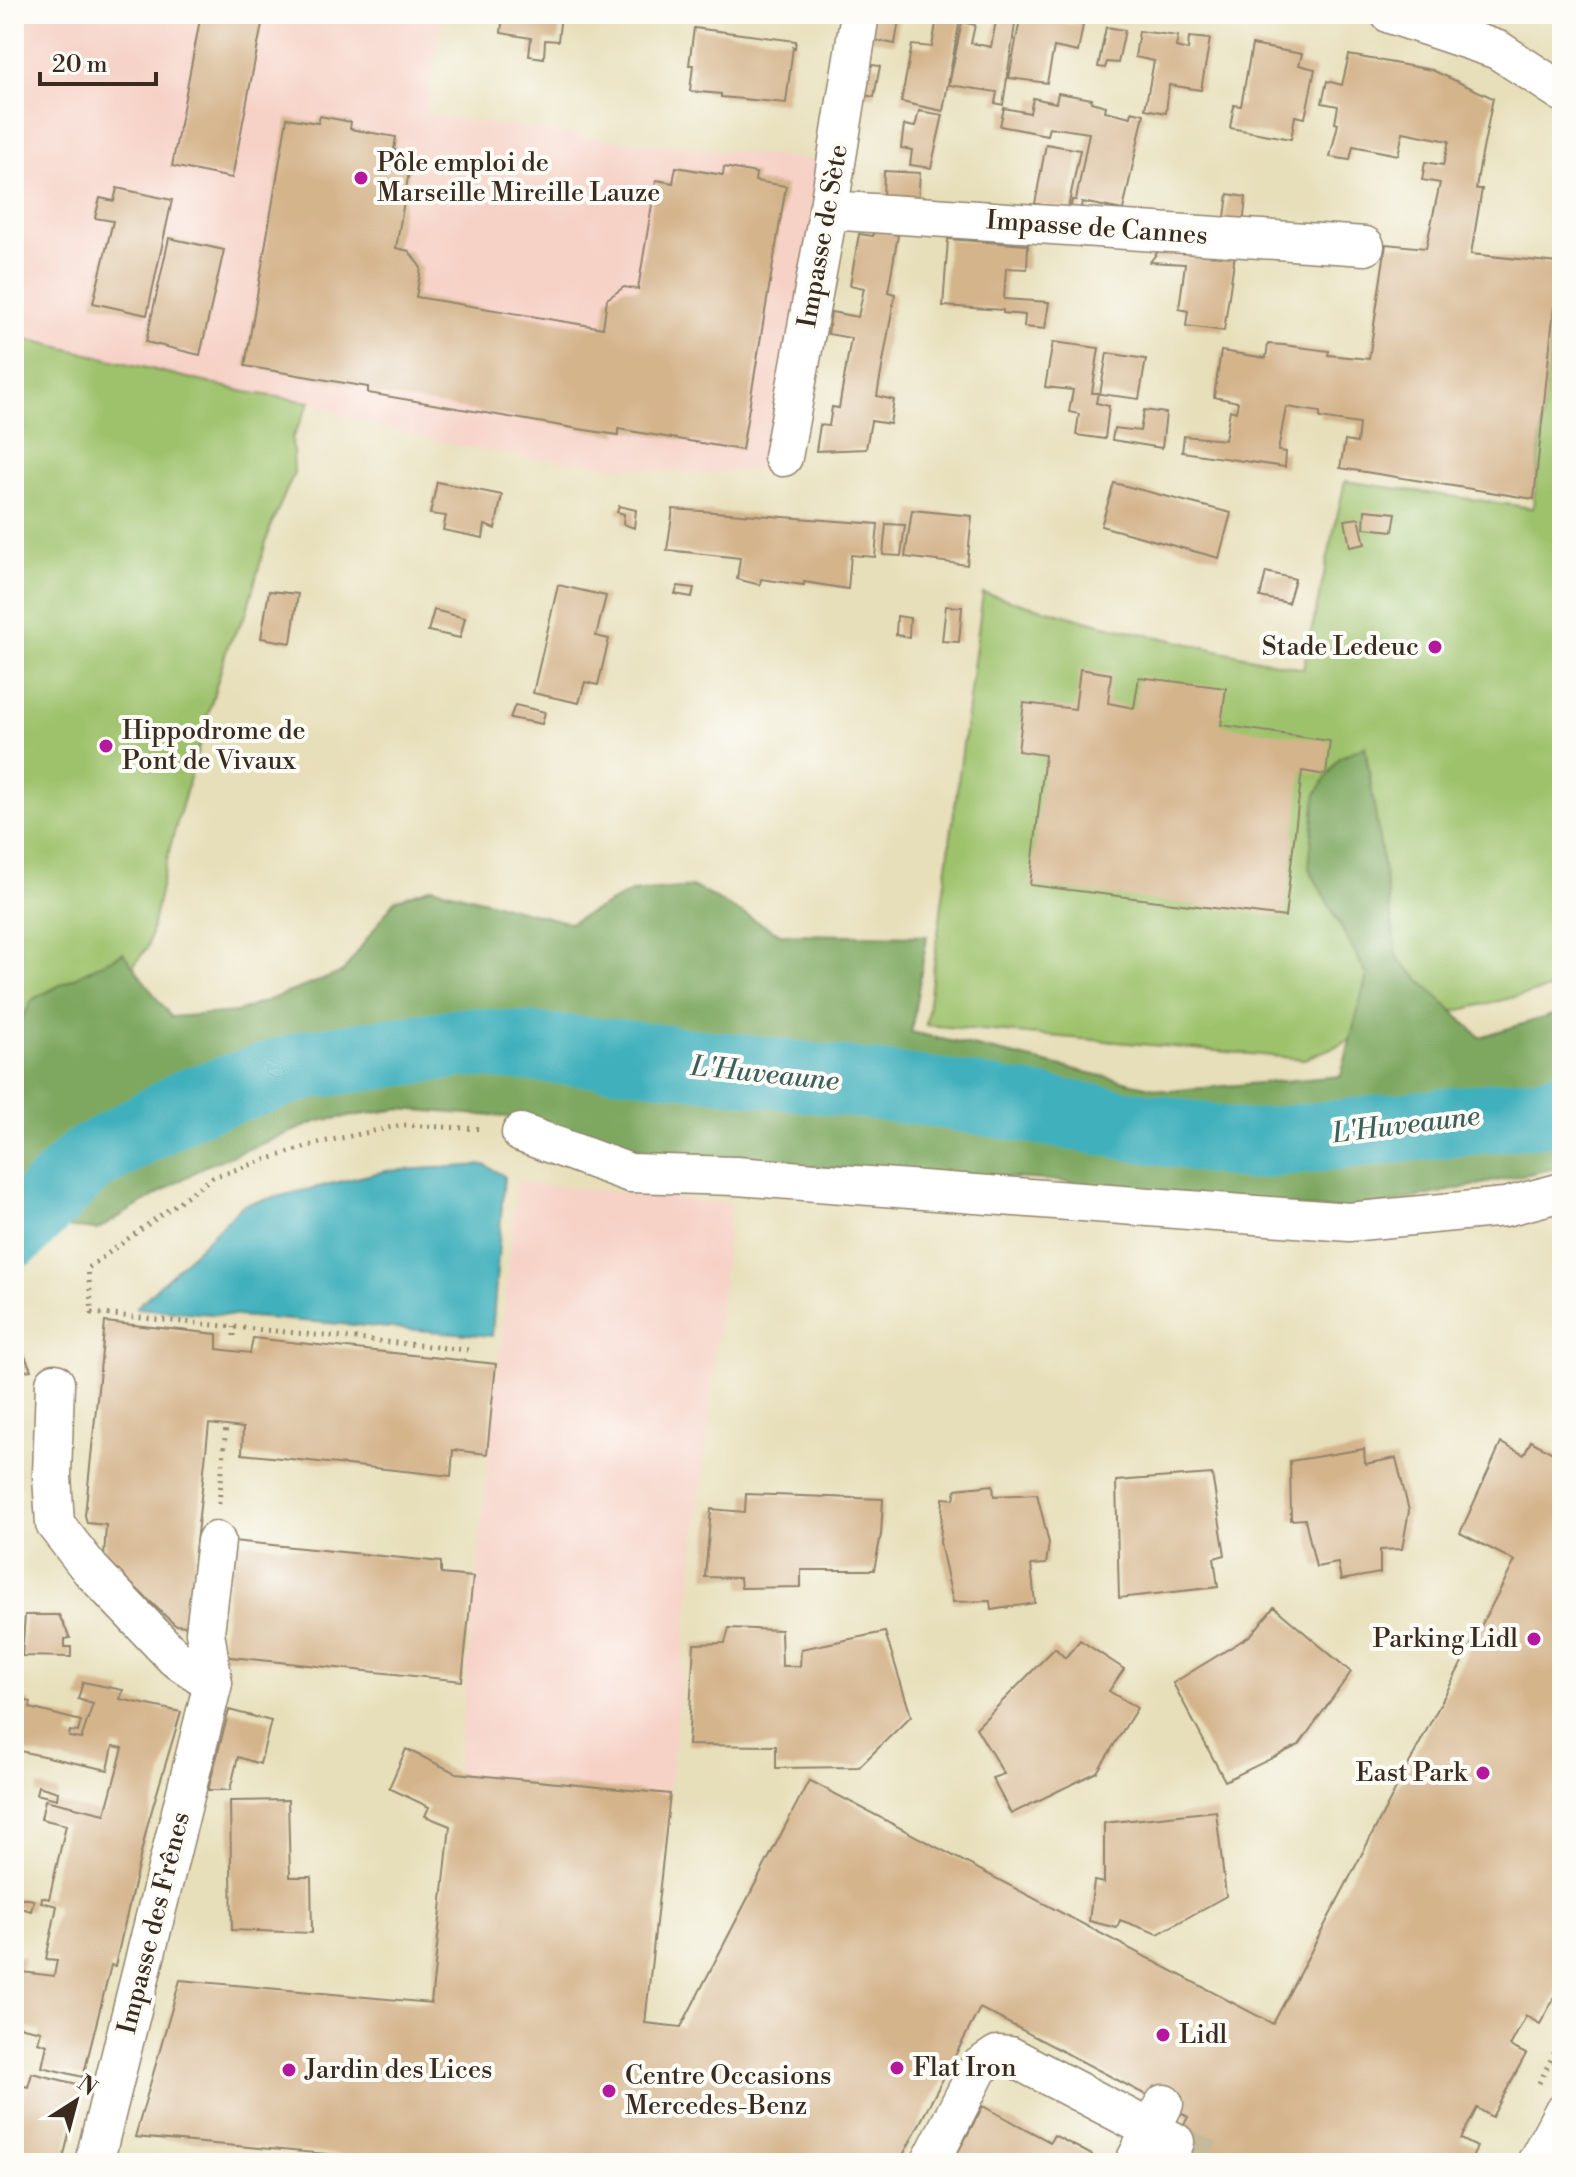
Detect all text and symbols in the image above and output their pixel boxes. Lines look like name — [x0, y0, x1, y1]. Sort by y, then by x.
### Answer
scale bar — [40, 36, 156, 86]
text: 20 m — [52, 50, 108, 80]
street label: Impasse de Sète — [791, 142, 855, 330]
place label: Pôle emploi de Marseille Mireille Lauze — [377, 147, 660, 209]
marker: Pôle emploi de Marseille Mireille Lauze — [352, 169, 370, 187]
street label: Impasse de Cannes — [985, 204, 1209, 252]
place label: Stade Ledeuc — [1262, 631, 1419, 663]
marker: Stade Ledeuc — [1426, 638, 1444, 656]
place label: Hippodrome de Pont de Vivaux — [122, 715, 306, 777]
marker: Hippodrome de Pont de Vivaux — [97, 737, 115, 755]
water label: L'Huveaune — [688, 1049, 841, 1099]
water label: L'Huveaune — [1329, 1099, 1482, 1152]
place label: Parking Lidl — [1373, 1623, 1518, 1655]
marker: Parking Lidl — [1525, 1630, 1543, 1648]
place label: East Park — [1356, 1757, 1468, 1789]
marker: East Park — [1474, 1764, 1492, 1782]
street label: Impasse des Frênes — [111, 1809, 197, 2037]
place label: Lidl — [1179, 2019, 1228, 2051]
marker: Lidl — [1154, 2026, 1172, 2044]
place label: Flat Iron — [913, 2052, 1016, 2084]
place label: Jardin des Lices — [304, 2054, 493, 2086]
marker: Flat Iron — [888, 2059, 906, 2077]
place label: Centre Occasions Mercedes-Benz — [625, 2060, 831, 2122]
north arrow — [36, 2061, 116, 2141]
marker: Jardin des Lices — [280, 2061, 298, 2079]
text: N — [72, 2070, 102, 2102]
marker: Centre Occasions Mercedes-Benz — [600, 2082, 618, 2100]

